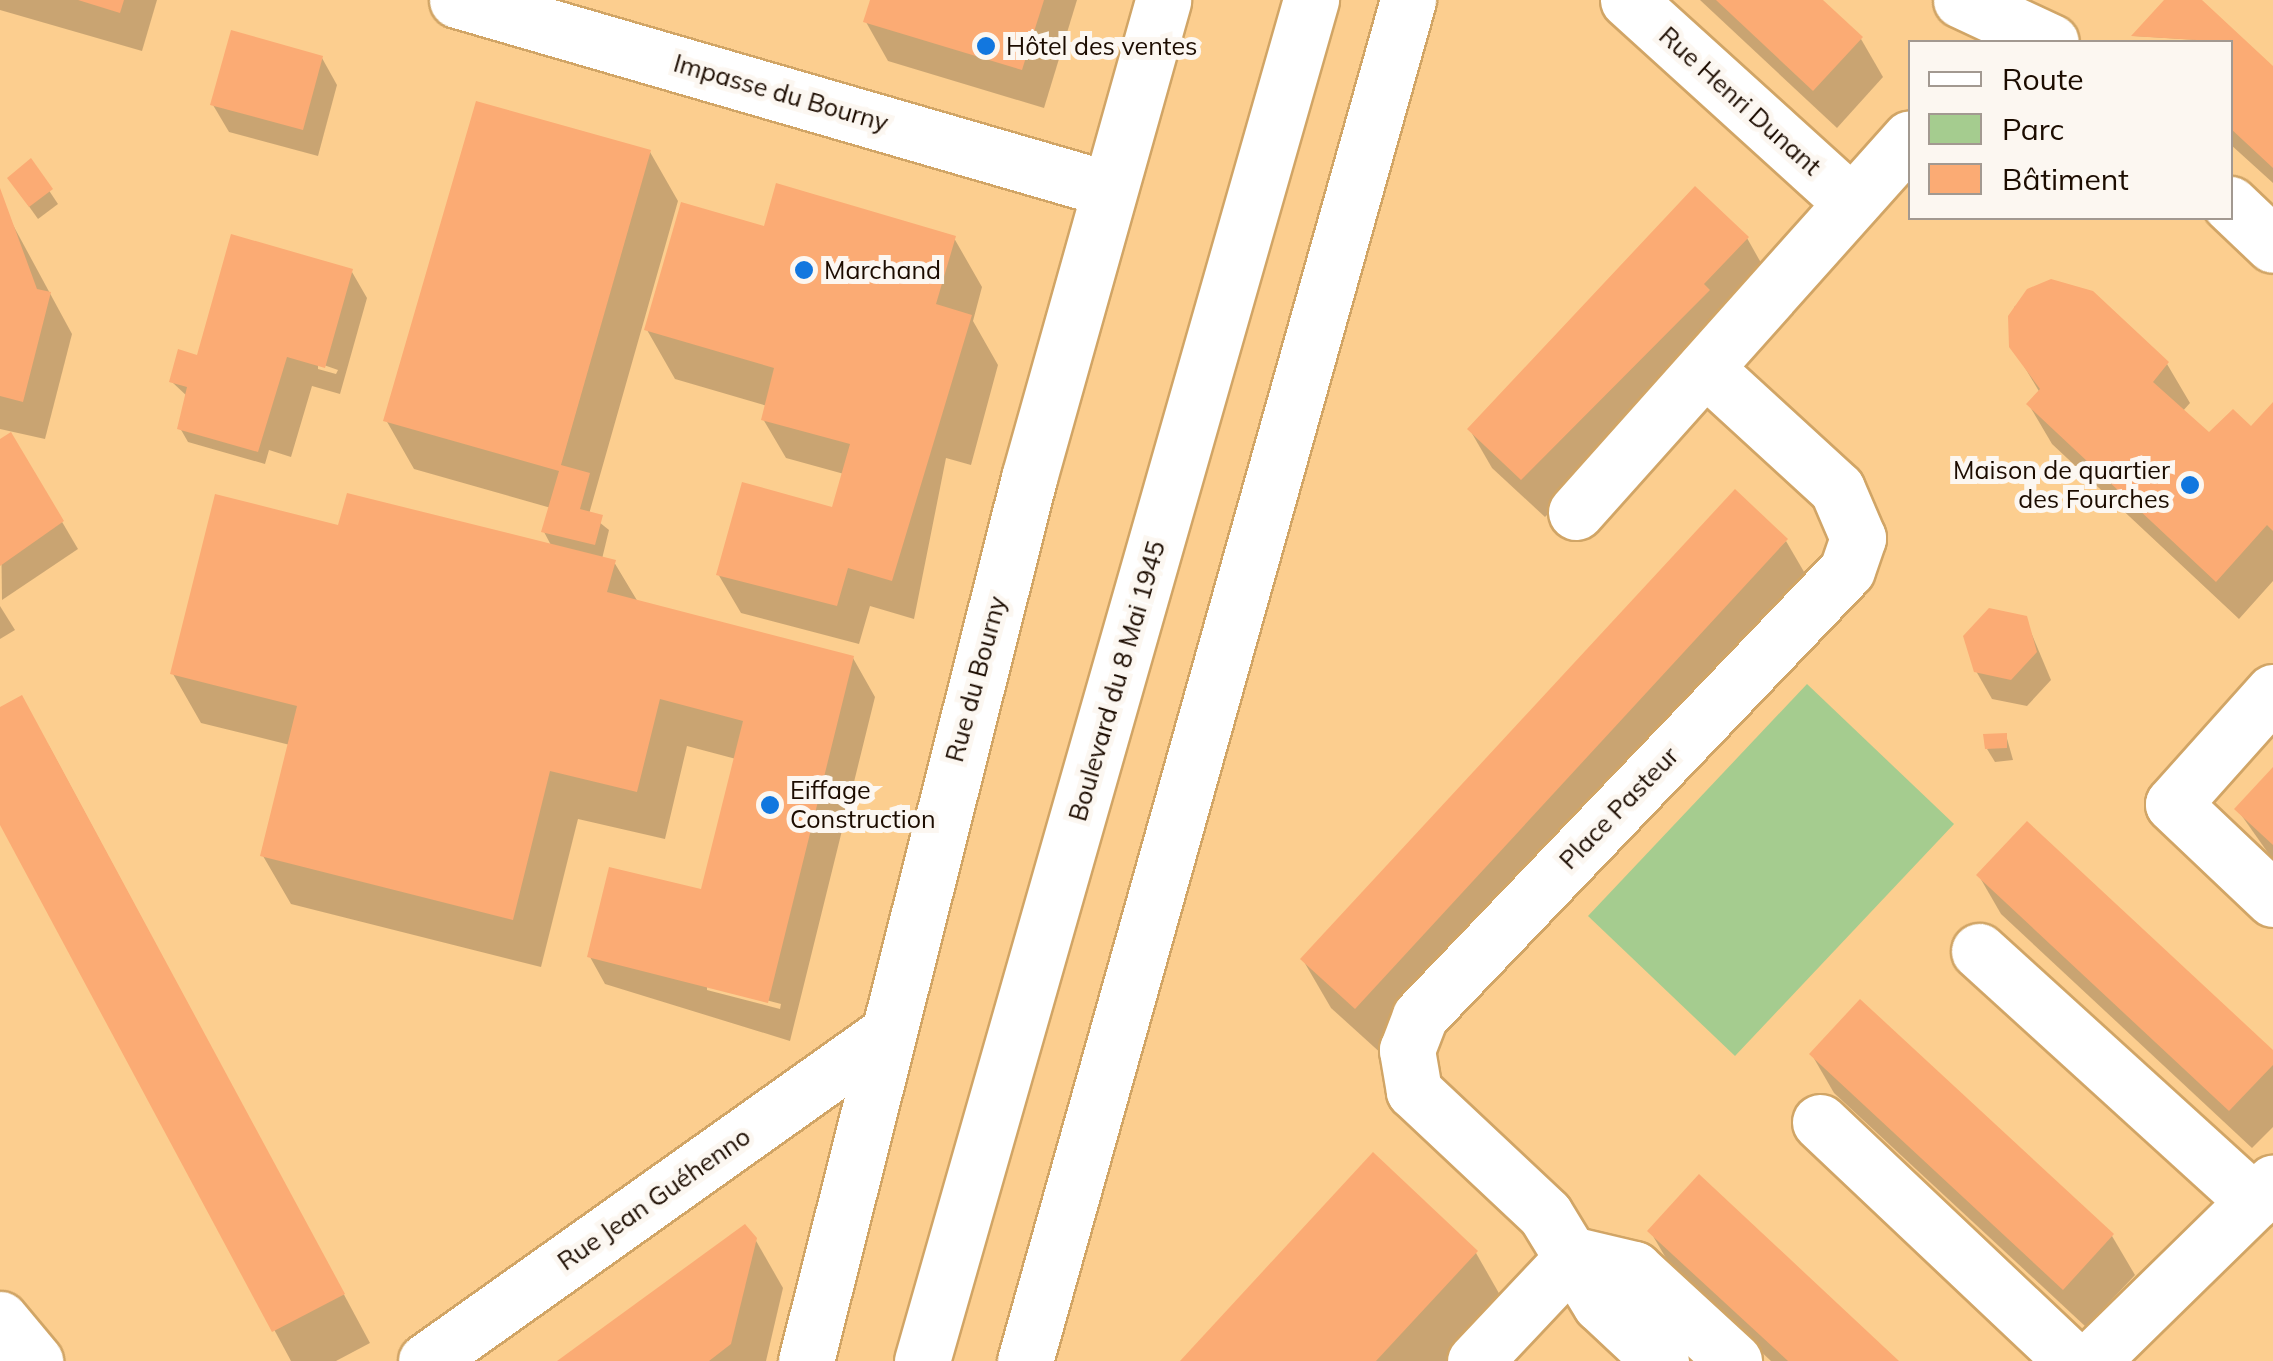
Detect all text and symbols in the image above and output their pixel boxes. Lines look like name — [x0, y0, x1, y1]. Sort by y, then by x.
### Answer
street label: Rue Henri Dunant — [1653, 21, 1827, 181]
place label: Hôtel des ventes — [1006, 31, 1197, 61]
marker: Hôtel des ventes — [975, 35, 997, 57]
legend — [1908, 40, 2233, 220]
street label: Impasse du Bourny — [670, 48, 892, 138]
text: Route — [2002, 60, 2084, 98]
text: Parc — [2002, 110, 2064, 148]
text: Bâtiment — [2002, 160, 2129, 198]
place label: Marchand — [824, 255, 941, 285]
marker: Marchand — [793, 259, 815, 281]
place label: Maison de quartier des Fourches — [1953, 456, 2170, 515]
marker: Maison de quartier des Fourches — [2179, 474, 2201, 496]
street label: Boulevard du 8 Mai 1945 — [1063, 538, 1171, 824]
street label: Rue du Bourny — [939, 593, 1013, 765]
street label: Place Pasteur — [1553, 741, 1685, 875]
place label: Eiffage Construction — [790, 776, 936, 835]
marker: Eiffage Construction — [759, 794, 781, 816]
street label: Rue Jean Guéhenno — [552, 1121, 756, 1277]

